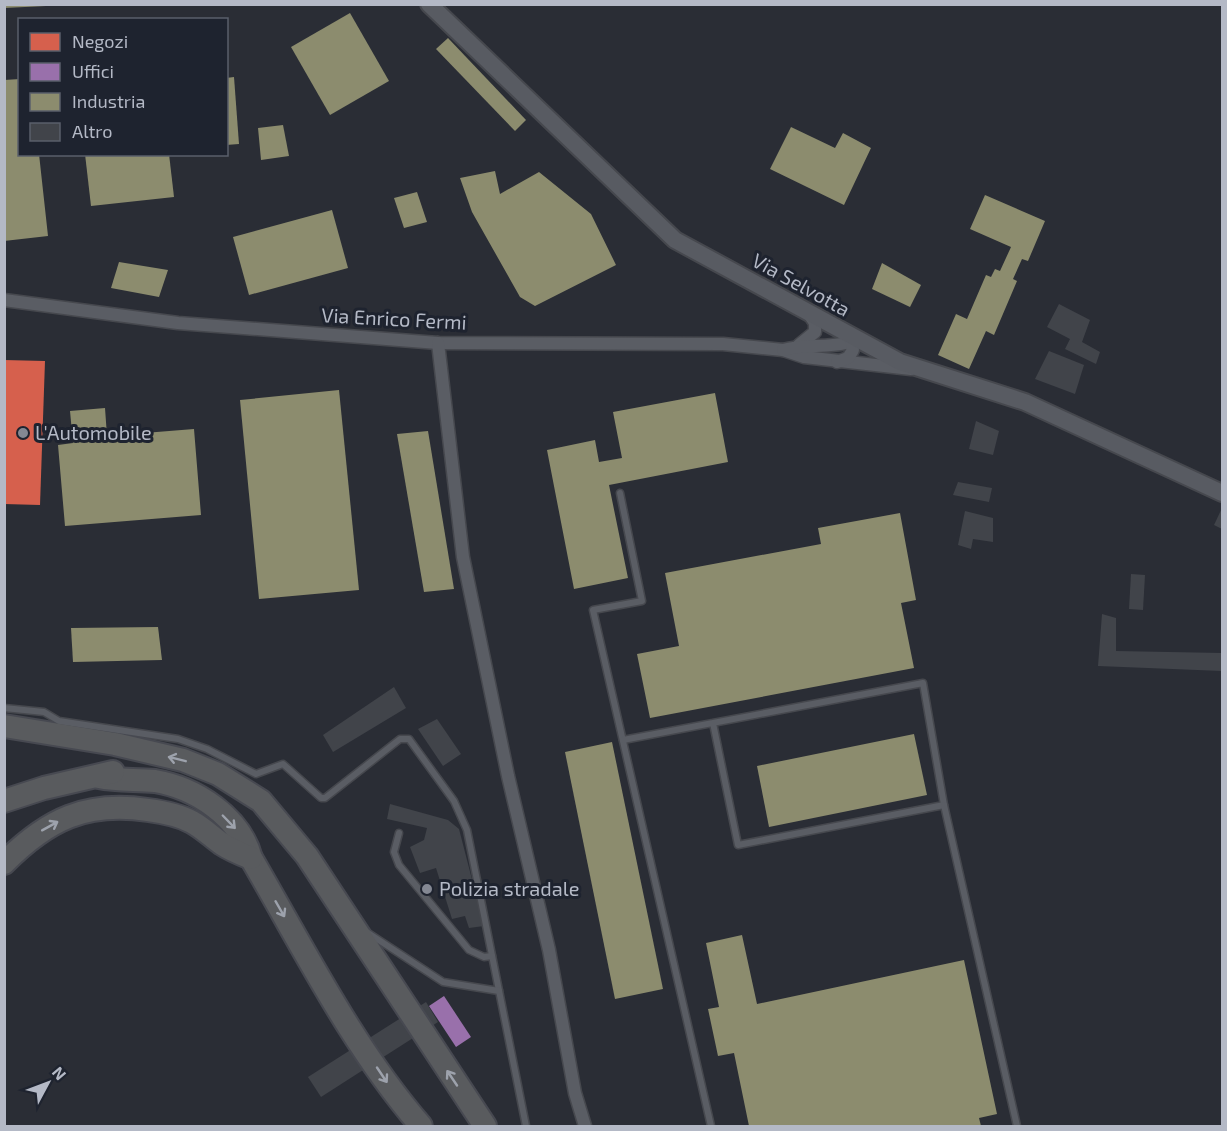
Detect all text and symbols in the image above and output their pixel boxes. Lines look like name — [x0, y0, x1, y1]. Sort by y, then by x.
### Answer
legend — [18, 18, 228, 156]
text: Negozi — [72, 30, 128, 52]
text: Uffici — [72, 60, 114, 82]
text: Industria — [72, 90, 145, 112]
text: Altro — [72, 120, 112, 142]
street label: Via Selvotta — [748, 247, 855, 321]
street label: Via Enrico Fermi — [321, 302, 467, 334]
place label: L'Automobile — [35, 420, 152, 444]
marker: L'Automobile — [16, 426, 30, 440]
one-way arrow — [168, 752, 187, 764]
one-way arrow — [222, 814, 237, 829]
one-way arrow — [41, 820, 58, 832]
place label: Polizia stradale — [439, 876, 579, 900]
marker: Polizia stradale — [420, 882, 434, 896]
one-way arrow — [274, 900, 286, 917]
north arrow — [18, 1053, 78, 1113]
text: N — [49, 1062, 71, 1083]
one-way arrow — [376, 1066, 388, 1083]
one-way arrow — [446, 1070, 458, 1087]

